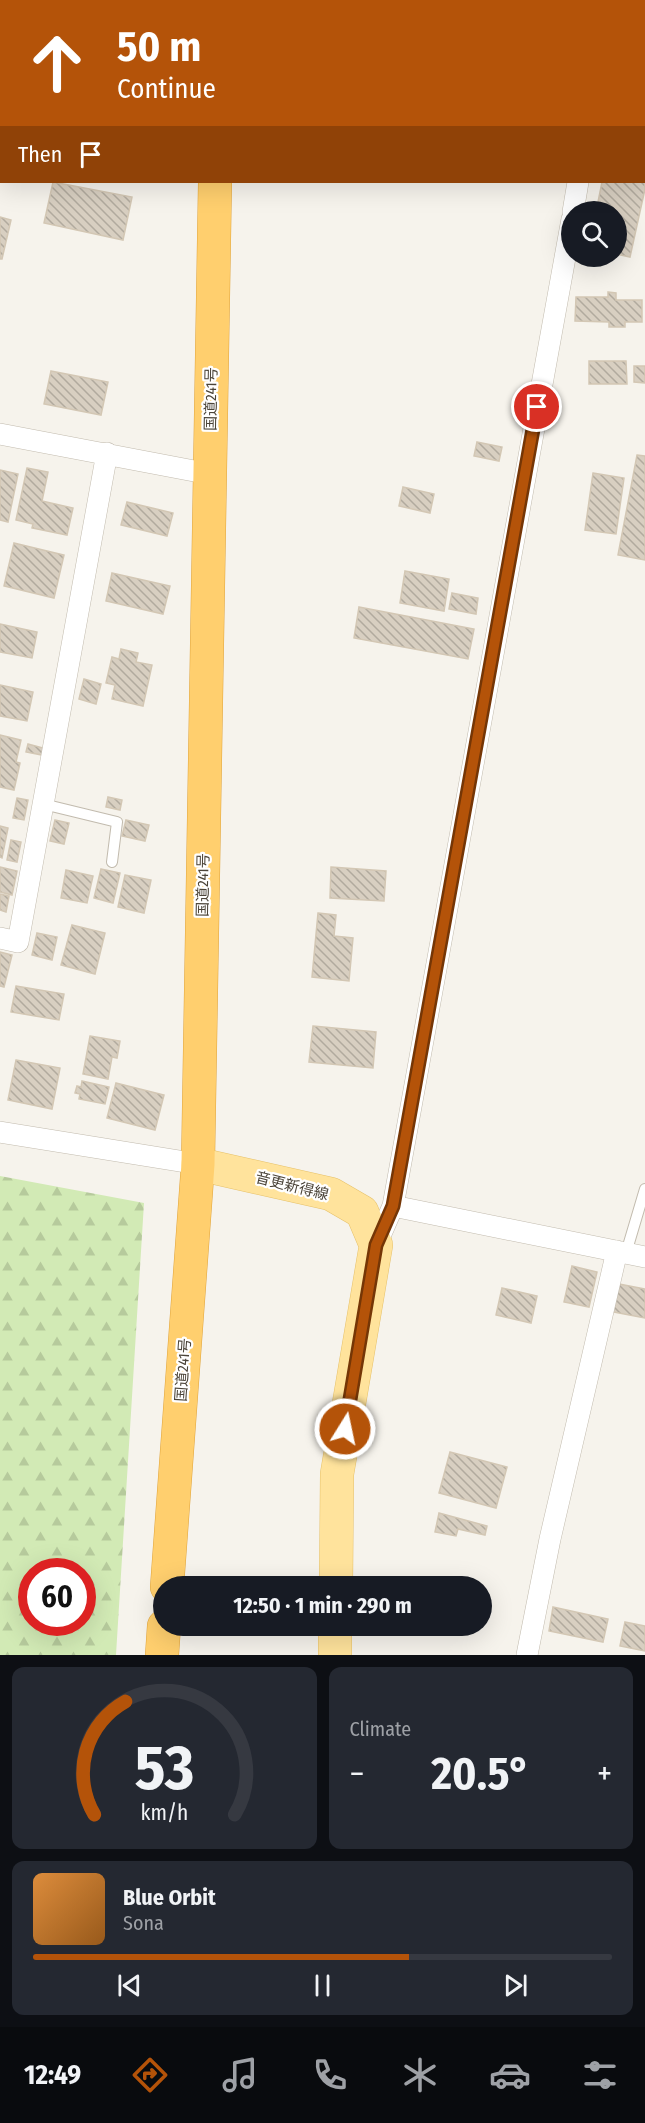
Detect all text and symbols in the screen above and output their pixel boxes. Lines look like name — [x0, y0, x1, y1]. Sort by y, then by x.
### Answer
text: 50 m — [117, 22, 201, 72]
icon: ahead — [18, 24, 96, 102]
text: Continue — [117, 73, 216, 105]
icon: arrive — [74, 138, 107, 171]
text: Then — [18, 141, 62, 168]
map controls — [561, 201, 627, 267]
button: search — [561, 201, 627, 267]
street label: 国道241号 — [201, 367, 221, 431]
pin — [511, 381, 562, 432]
icon: arrive — [520, 390, 553, 423]
street label: 国道241号 — [193, 853, 213, 917]
street label: 音更新得線 — [253, 1168, 331, 1204]
street label: 国道241号 — [172, 1338, 194, 1402]
position arrow — [313, 1397, 377, 1461]
speed limit sign: 60 — [18, 1558, 96, 1636]
text: 12:50 · 1 min · 290 m — [233, 1592, 412, 1619]
text: Climate — [350, 1717, 411, 1741]
text: 53 — [134, 1731, 194, 1806]
text: 20.5° — [431, 1747, 530, 1801]
text: − — [350, 1754, 364, 1794]
text: + — [597, 1754, 612, 1794]
text: km/h — [140, 1800, 188, 1826]
text: Blue Orbit — [123, 1884, 216, 1911]
text: Sona — [123, 1911, 164, 1935]
icon: previous — [113, 1969, 146, 2002]
icon: pause — [306, 1969, 339, 2002]
icon: next — [499, 1969, 532, 2002]
icon: directions — [129, 2054, 171, 2096]
icon: music — [219, 2054, 261, 2096]
icon: phone — [309, 2054, 351, 2096]
icon: climate — [399, 2054, 441, 2096]
icon: car — [489, 2054, 531, 2096]
icon: filters — [579, 2054, 621, 2096]
text: 12:49 — [24, 2059, 81, 2091]

